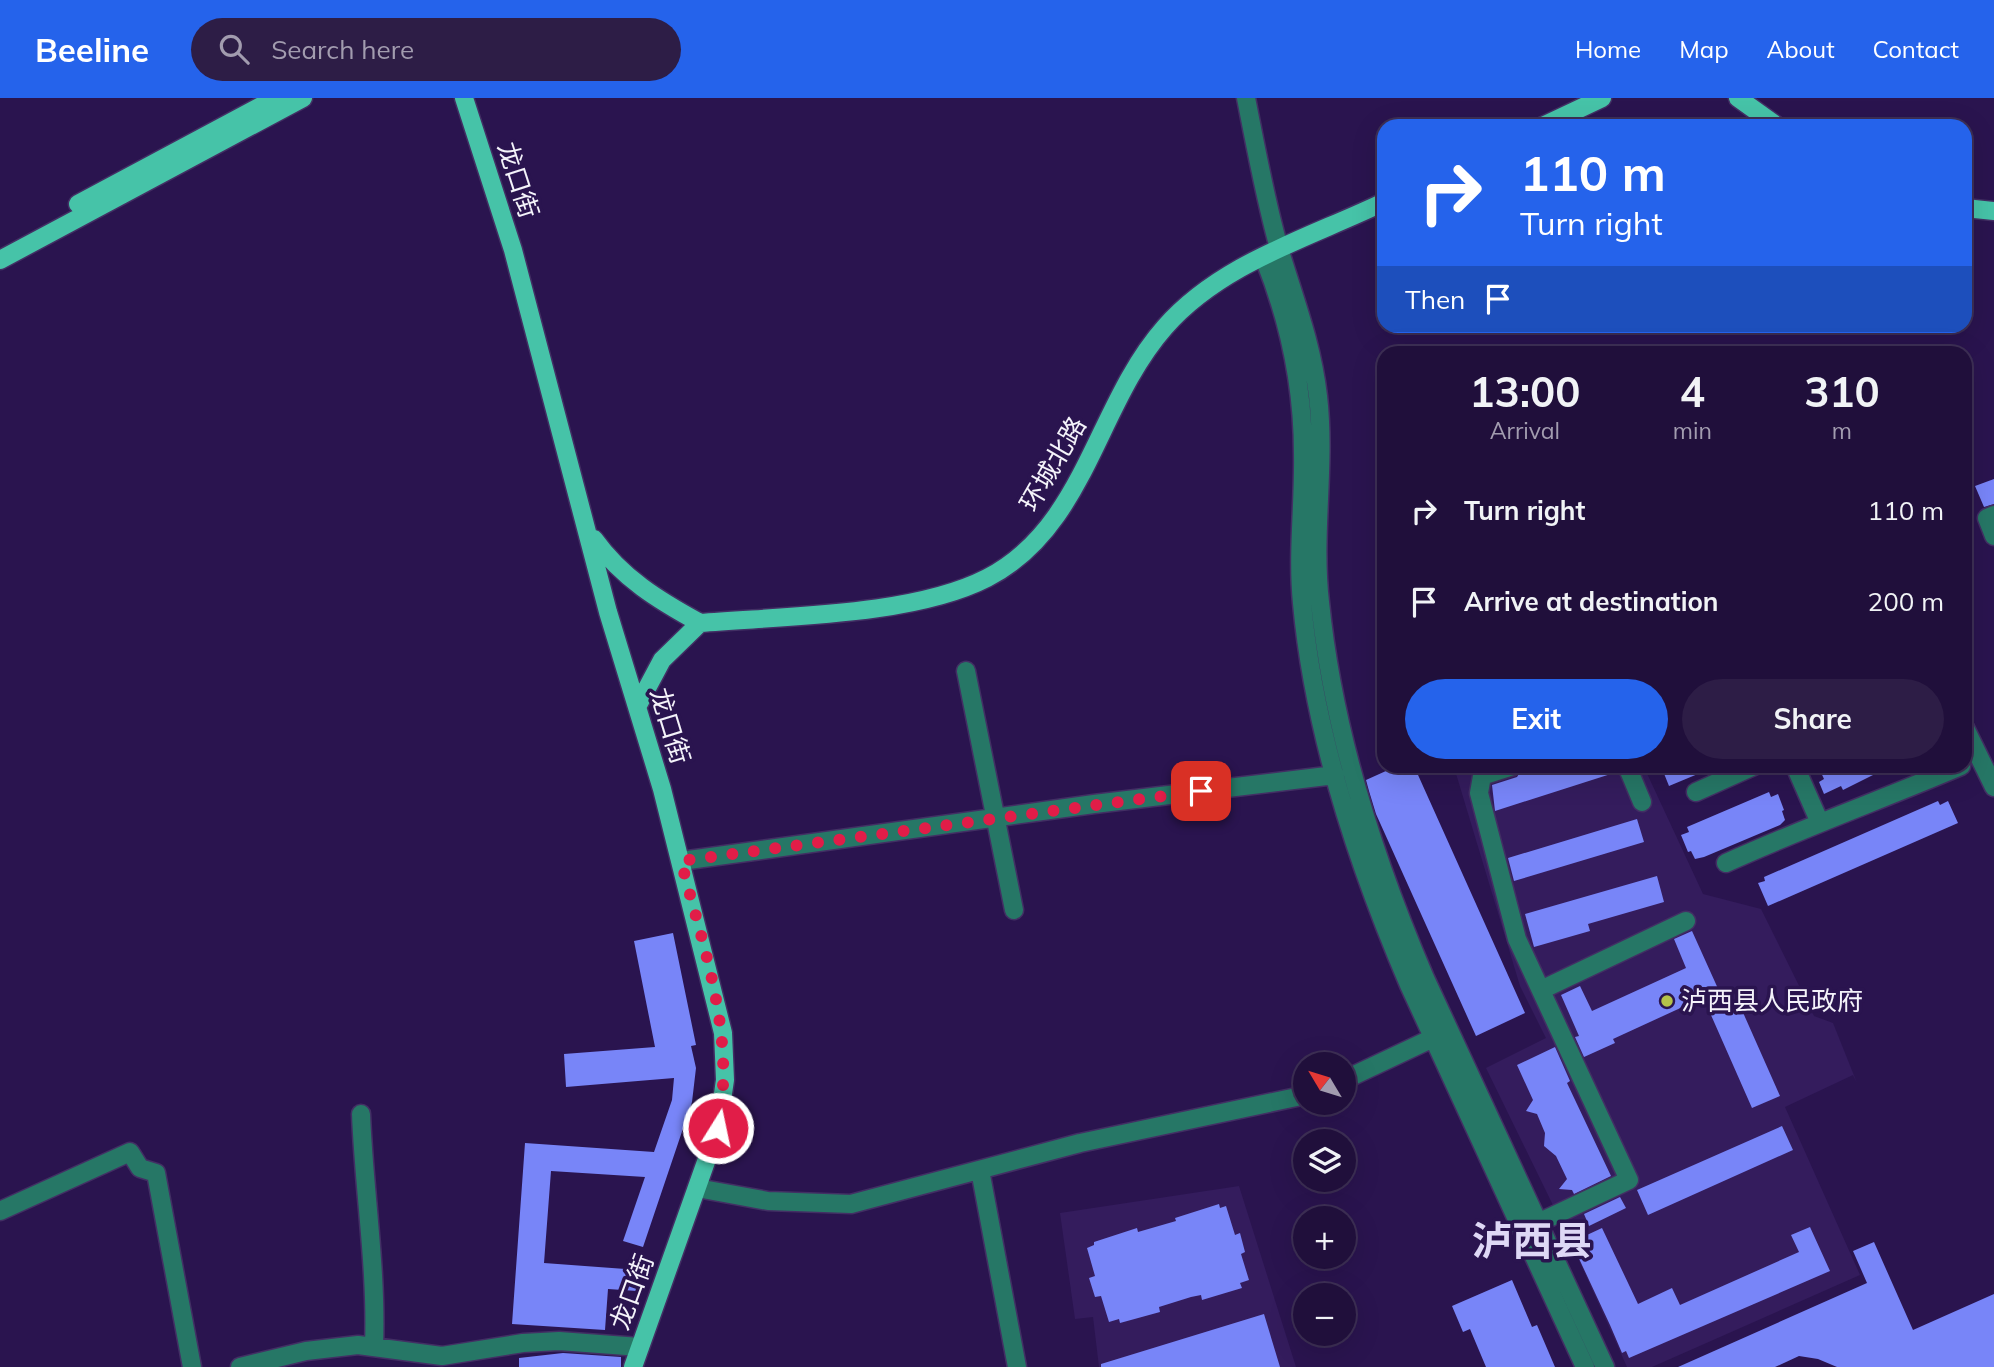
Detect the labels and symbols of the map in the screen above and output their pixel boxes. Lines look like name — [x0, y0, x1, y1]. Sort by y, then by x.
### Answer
street label: 龙口街 — [491, 138, 546, 222]
street label: 环城北路 — [1012, 410, 1093, 517]
street label: 龙口街 — [643, 684, 698, 768]
pin — [1171, 761, 1231, 821]
place label: 泸西县人民政府 — [1681, 984, 1863, 1017]
marker: 泸西县人民政府 — [1659, 993, 1675, 1009]
north arrow — [1293, 1052, 1356, 1115]
position arrow — [681, 1091, 755, 1165]
district label: 泸西县 — [1472, 1215, 1592, 1265]
street label: 龙口街 — [603, 1250, 660, 1334]

